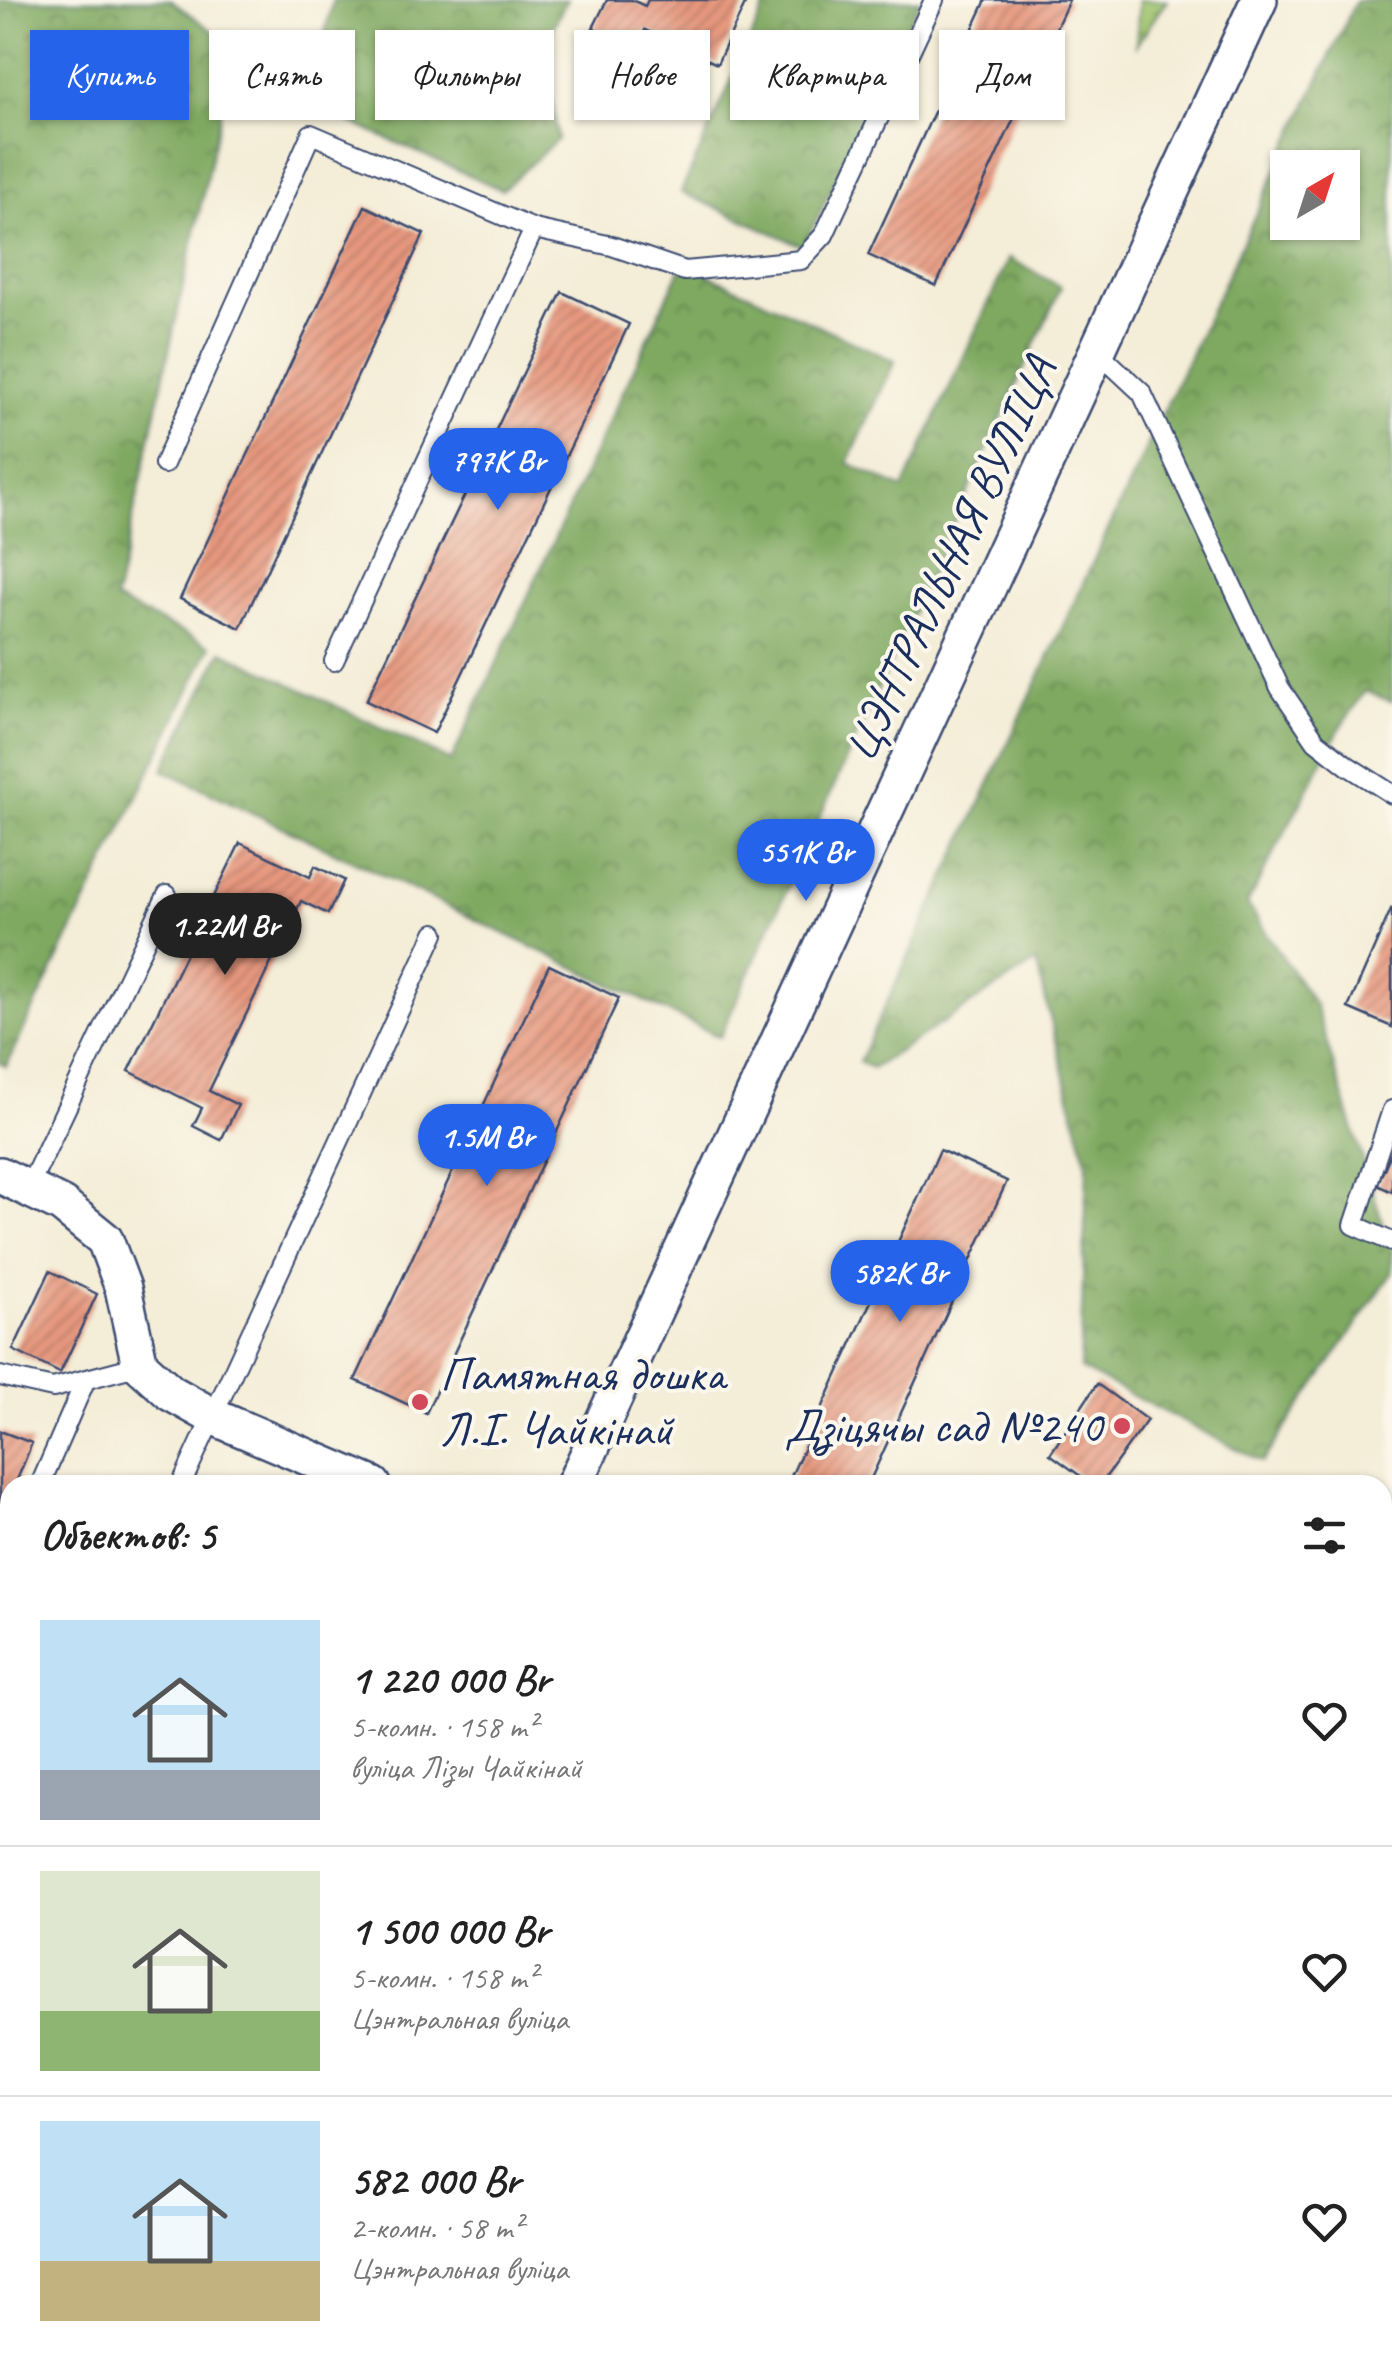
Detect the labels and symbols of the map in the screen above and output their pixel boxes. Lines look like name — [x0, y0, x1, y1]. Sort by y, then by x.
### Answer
north arrow — [1270, 150, 1360, 240]
street label: ЦЭНТРАЛЬНАЯ ВУЛІЦА — [829, 346, 1070, 771]
pin: 797K Br — [406, 428, 590, 513]
pin: 551K Br — [714, 819, 898, 904]
pin: 1.22M Br — [122, 893, 328, 978]
pin: 1.5M Br — [395, 1104, 579, 1189]
pin: 582K Br — [808, 1240, 992, 1325]
place label: Памятная дошка Л.І. Чайкінай — [440, 1344, 729, 1459]
marker: Памятная дошка Л.І. Чайкінай — [409, 1391, 431, 1413]
place label: Дзіцячы сад №240 — [785, 1396, 1105, 1456]
marker: Дзіцячы сад №240 — [1111, 1415, 1133, 1437]

